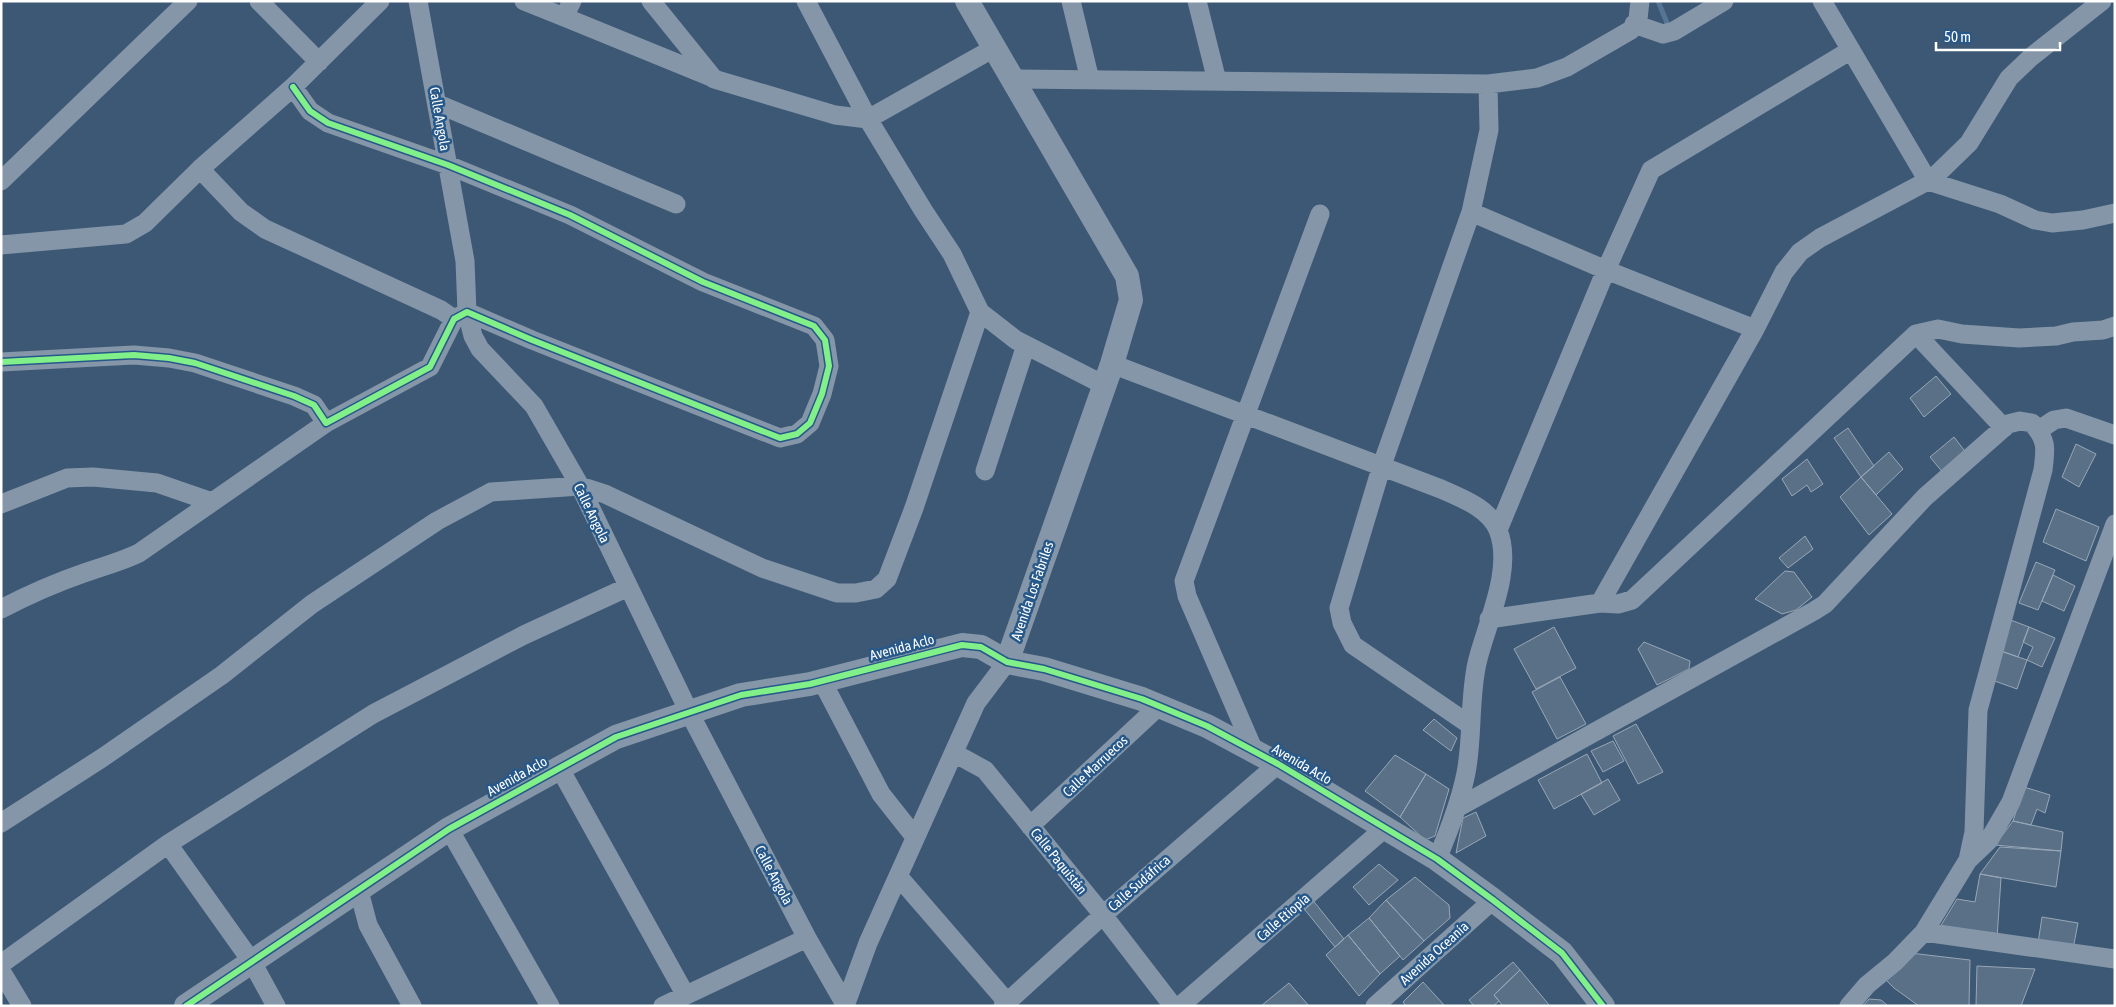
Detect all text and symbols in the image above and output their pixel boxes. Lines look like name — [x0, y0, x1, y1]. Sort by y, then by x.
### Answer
scale bar — [1936, 20, 2060, 52]
text: 50 m — [1944, 28, 1971, 45]
street label: Calle Angola — [427, 86, 453, 152]
street label: Calle Angola — [571, 480, 613, 546]
street label: Avenida Los Fabriles — [1008, 539, 1056, 643]
street label: Avenida Aclo — [868, 631, 936, 663]
street label: Calle Marruecos — [1059, 732, 1131, 800]
street label: Avenida Aclo — [1269, 741, 1335, 787]
street label: Avenida Aclo — [484, 753, 550, 799]
street label: Calle Paquistán — [1027, 825, 1091, 897]
street label: Calle Angola — [752, 843, 796, 907]
street label: Calle Sudáfrica — [1105, 852, 1173, 914]
street label: Calle Etiopía — [1253, 890, 1313, 944]
street label: Avenida Oceanía — [1396, 918, 1472, 988]

